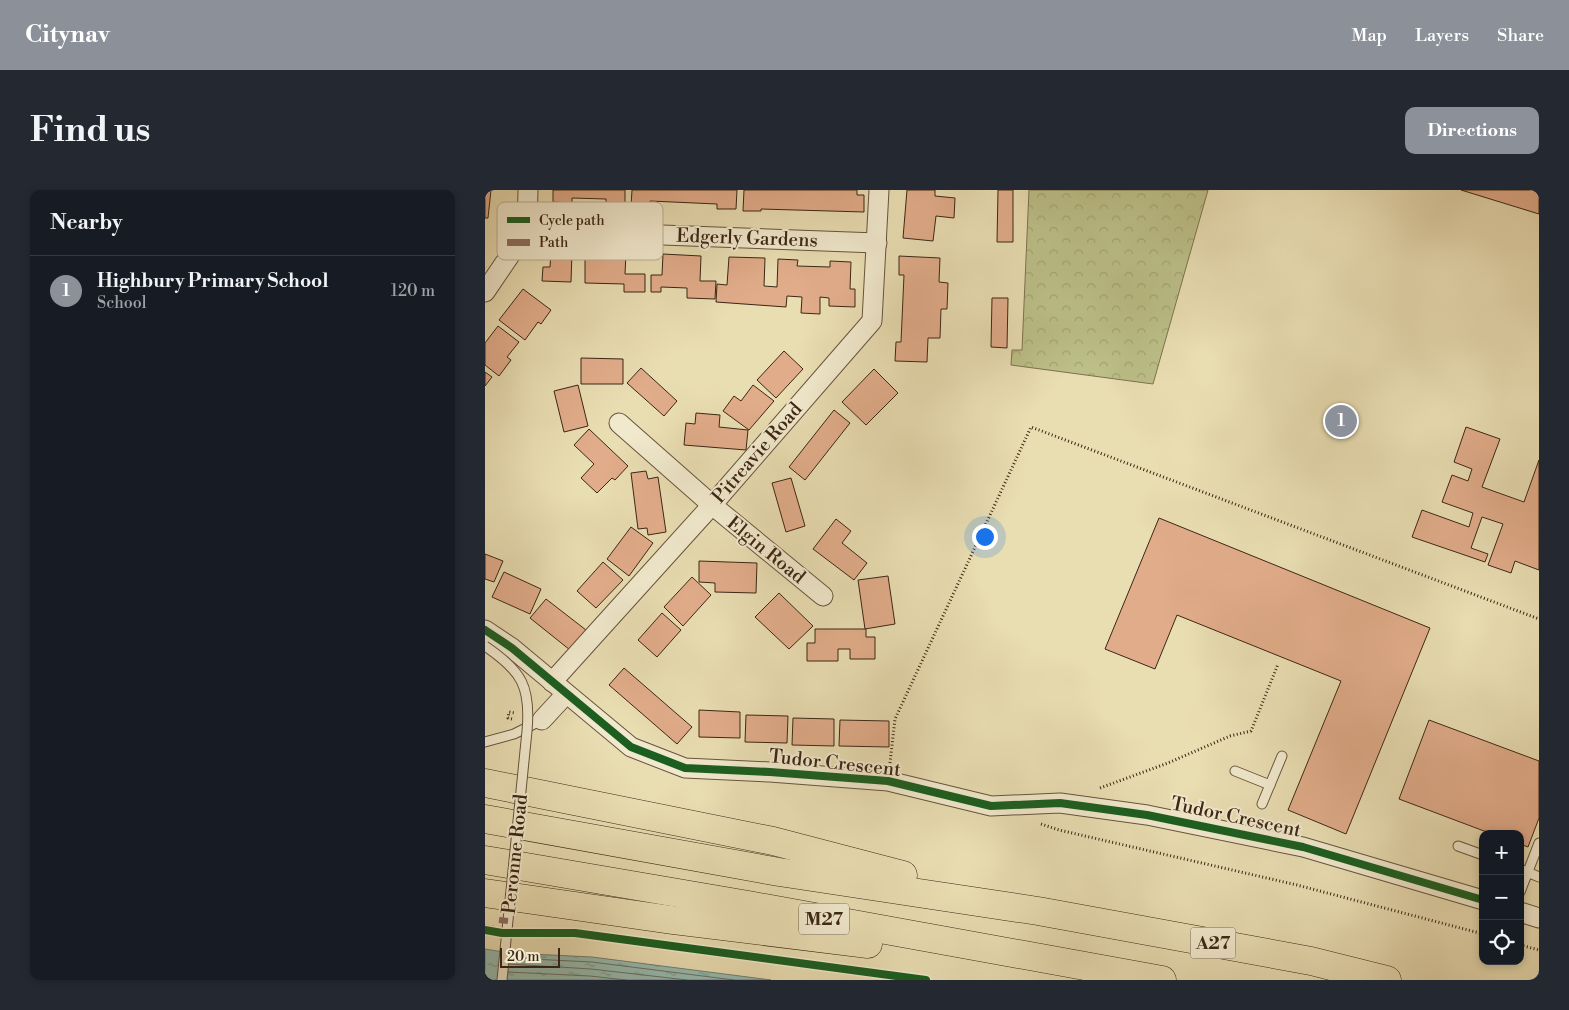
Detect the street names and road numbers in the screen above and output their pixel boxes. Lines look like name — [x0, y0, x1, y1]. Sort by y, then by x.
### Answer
street label: Edgerly Gardens — [676, 224, 818, 252]
street label: Pitreavie Road — [707, 397, 808, 508]
street label: Elgin Road — [722, 511, 810, 589]
street label: Tudor Crescent — [768, 744, 902, 782]
street label: Tudor Crescent — [1169, 791, 1304, 843]
street label: Peronne Road — [497, 793, 533, 915]
road number: M27 — [799, 904, 849, 934]
road number: A27 — [1191, 928, 1235, 958]

